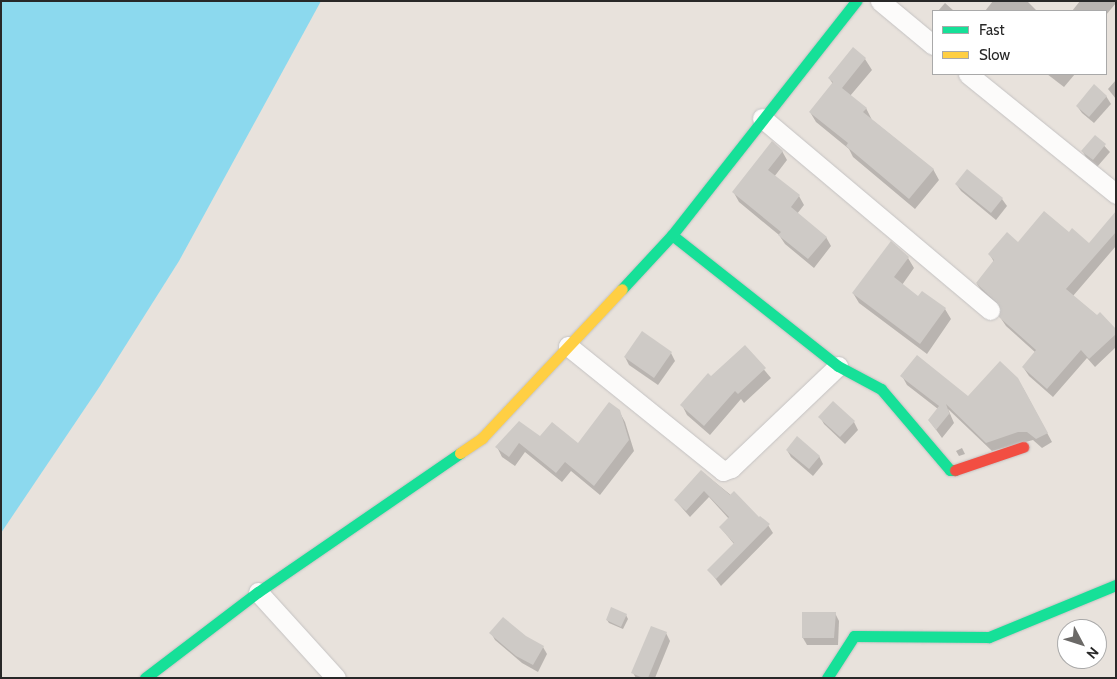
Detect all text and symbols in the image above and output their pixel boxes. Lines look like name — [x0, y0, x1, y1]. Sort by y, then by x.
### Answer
legend — [932, 10, 1107, 75]
text: Fast — [979, 21, 1004, 39]
text: Slow — [979, 46, 1010, 64]
north arrow — [1057, 619, 1107, 669]
text: N — [1083, 643, 1103, 663]

